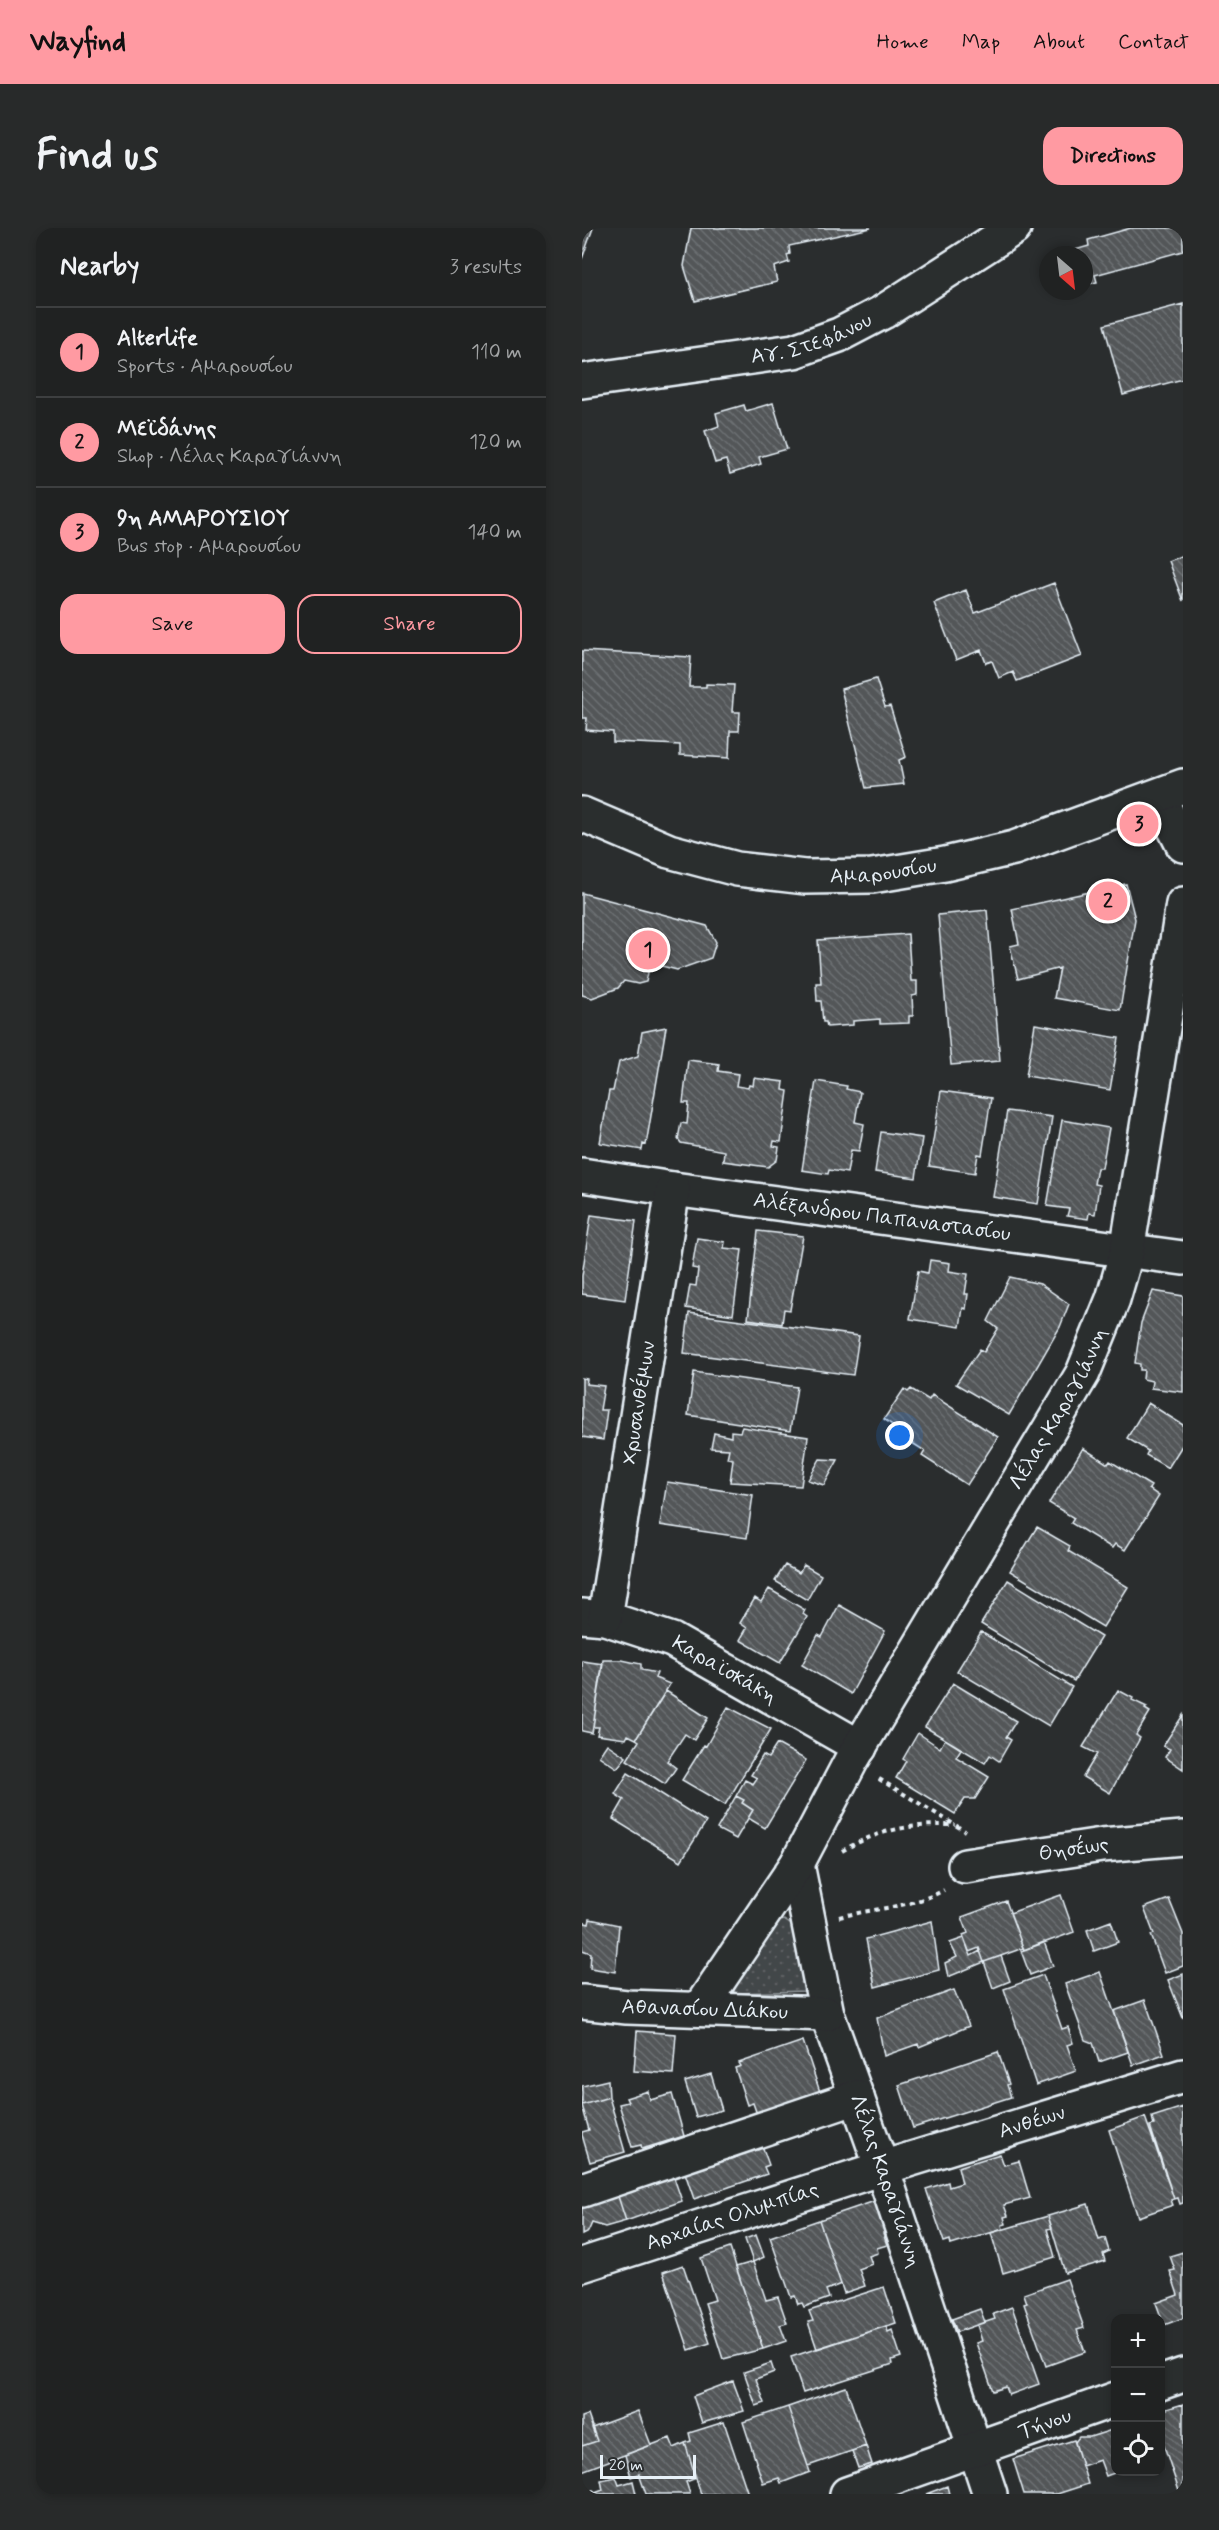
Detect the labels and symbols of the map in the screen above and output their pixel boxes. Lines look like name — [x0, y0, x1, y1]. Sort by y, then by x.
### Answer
north arrow — [1039, 246, 1093, 300]
street label: Αγ. Στεφάνου — [749, 306, 877, 371]
pin: 3 — [1120, 802, 1158, 846]
street label: Αμαρουσίου — [830, 852, 939, 891]
pin: 2 — [1088, 878, 1128, 924]
pin: 1 — [628, 928, 668, 972]
street label: Αλέξανδρου Παπαναστασίου — [752, 1186, 1012, 1249]
street label: Λέλας Καραγιάννη — [1002, 1323, 1114, 1495]
street label: Χρυσανθέμων — [616, 1339, 663, 1466]
your location — [885, 1421, 914, 1450]
street label: Καραϊσκάκη — [667, 1629, 782, 1711]
street label: Θησέως — [1037, 1830, 1110, 1869]
street label: Αθανασίου Διάκου — [621, 1993, 788, 2027]
street label: Λέλας Καραγιάννη — [843, 2091, 928, 2271]
street label: Ανθέων — [995, 2099, 1069, 2146]
street label: Αρχαίας Ολυμπίας — [642, 2175, 822, 2257]
street label: Τήνου — [1015, 2402, 1075, 2446]
scale bar — [600, 2452, 696, 2480]

